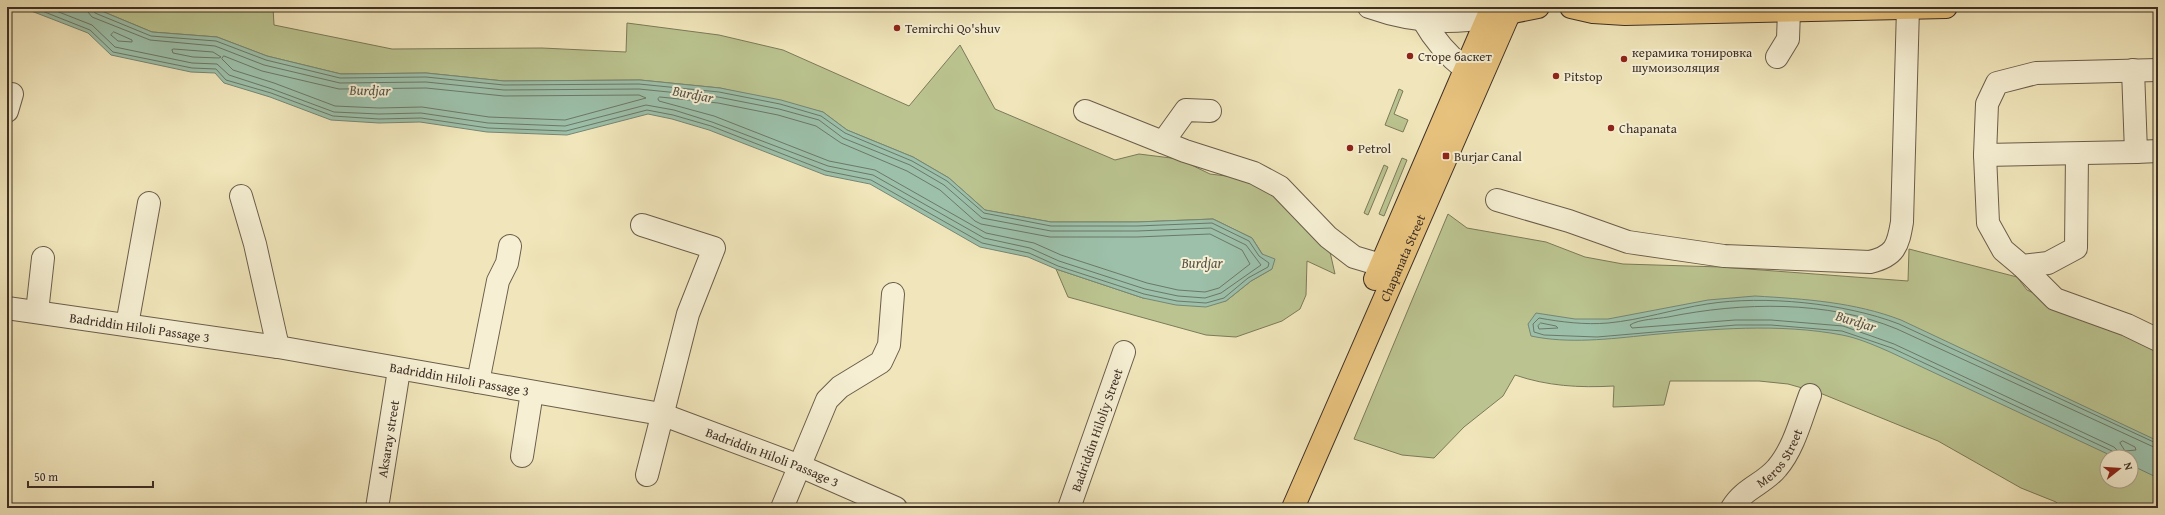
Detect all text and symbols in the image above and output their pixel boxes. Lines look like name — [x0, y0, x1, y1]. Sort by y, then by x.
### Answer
place label: Temirchi Qo'shuv — [905, 19, 1001, 38]
marker: Temirchi Qo'shuv — [892, 23, 902, 33]
place label: керамика тонировка шyмоизоляция — [1632, 43, 1753, 77]
place label: Сторе баскет — [1418, 47, 1492, 66]
marker: Сторе баскет — [1405, 51, 1415, 61]
marker: керамика тонировка шyмоизоляция — [1619, 54, 1629, 64]
place label: Pitstop — [1564, 67, 1603, 86]
marker: Pitstop — [1551, 71, 1561, 81]
water label: Burdjar — [348, 80, 392, 100]
water label: Burdjar — [670, 80, 716, 108]
place label: Chapanata — [1619, 119, 1678, 138]
marker: Chapanata — [1606, 123, 1616, 133]
place label: Petrol — [1358, 139, 1391, 158]
marker: Petrol — [1345, 143, 1355, 153]
place label: Burjar Canal — [1454, 147, 1522, 166]
marker: Burjar Canal — [1441, 151, 1451, 161]
street label: Chapanata Street — [1375, 211, 1430, 305]
water label: Burdjar — [1180, 253, 1223, 273]
water label: Burdjar — [1832, 305, 1879, 337]
street label: Badriddin Hiloli Passage 3 — [68, 308, 211, 347]
street label: Badriddin Hiloli Passage 3 — [388, 357, 531, 400]
street label: Badriddin Hiloliy Street — [1066, 365, 1127, 494]
street label: Aksaray street — [372, 398, 404, 479]
street label: Badriddin Hiloli Passage 3 — [703, 422, 842, 491]
street label: Meros Street — [1752, 426, 1807, 492]
north arrow — [2099, 449, 2139, 489]
text: N — [2120, 460, 2137, 473]
scale bar — [28, 463, 153, 489]
text: 50 m — [34, 468, 58, 485]

